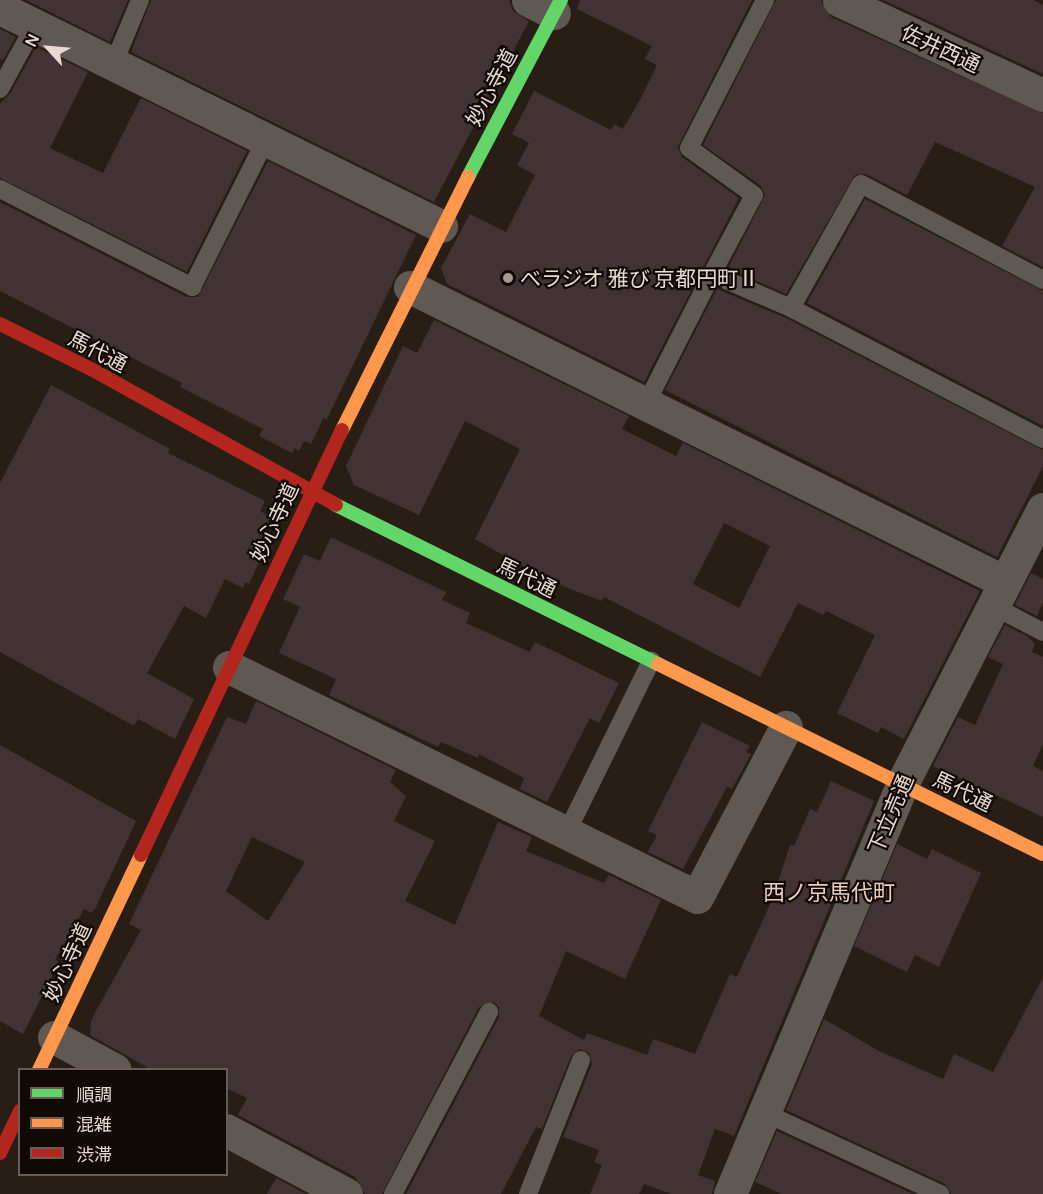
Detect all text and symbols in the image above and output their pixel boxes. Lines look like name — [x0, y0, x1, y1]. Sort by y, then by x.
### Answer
north arrow — [18, 18, 78, 78]
street label: 佐井西通 — [898, 19, 984, 77]
text: N — [19, 30, 44, 50]
street label: 妙心寺道 — [460, 44, 522, 130]
place label: べラジオ 雅び 京都円町Ⅱ — [520, 265, 759, 291]
marker: べラジオ 雅び 京都円町Ⅱ — [501, 271, 515, 285]
street label: 馬代通 — [64, 325, 132, 377]
street label: 妙心寺道 — [245, 479, 303, 565]
street label: 馬代通 — [493, 552, 561, 602]
street label: 馬代通 — [929, 766, 997, 816]
street label: 下立売通 — [862, 770, 918, 858]
district label: 西ノ京馬代町 — [763, 880, 895, 906]
street label: 妙心寺道 — [38, 919, 96, 1005]
legend — [18, 1068, 228, 1176]
text: 順調 — [76, 1082, 112, 1106]
text: 混雑 — [76, 1112, 112, 1136]
text: 渋滞 — [76, 1142, 112, 1166]

